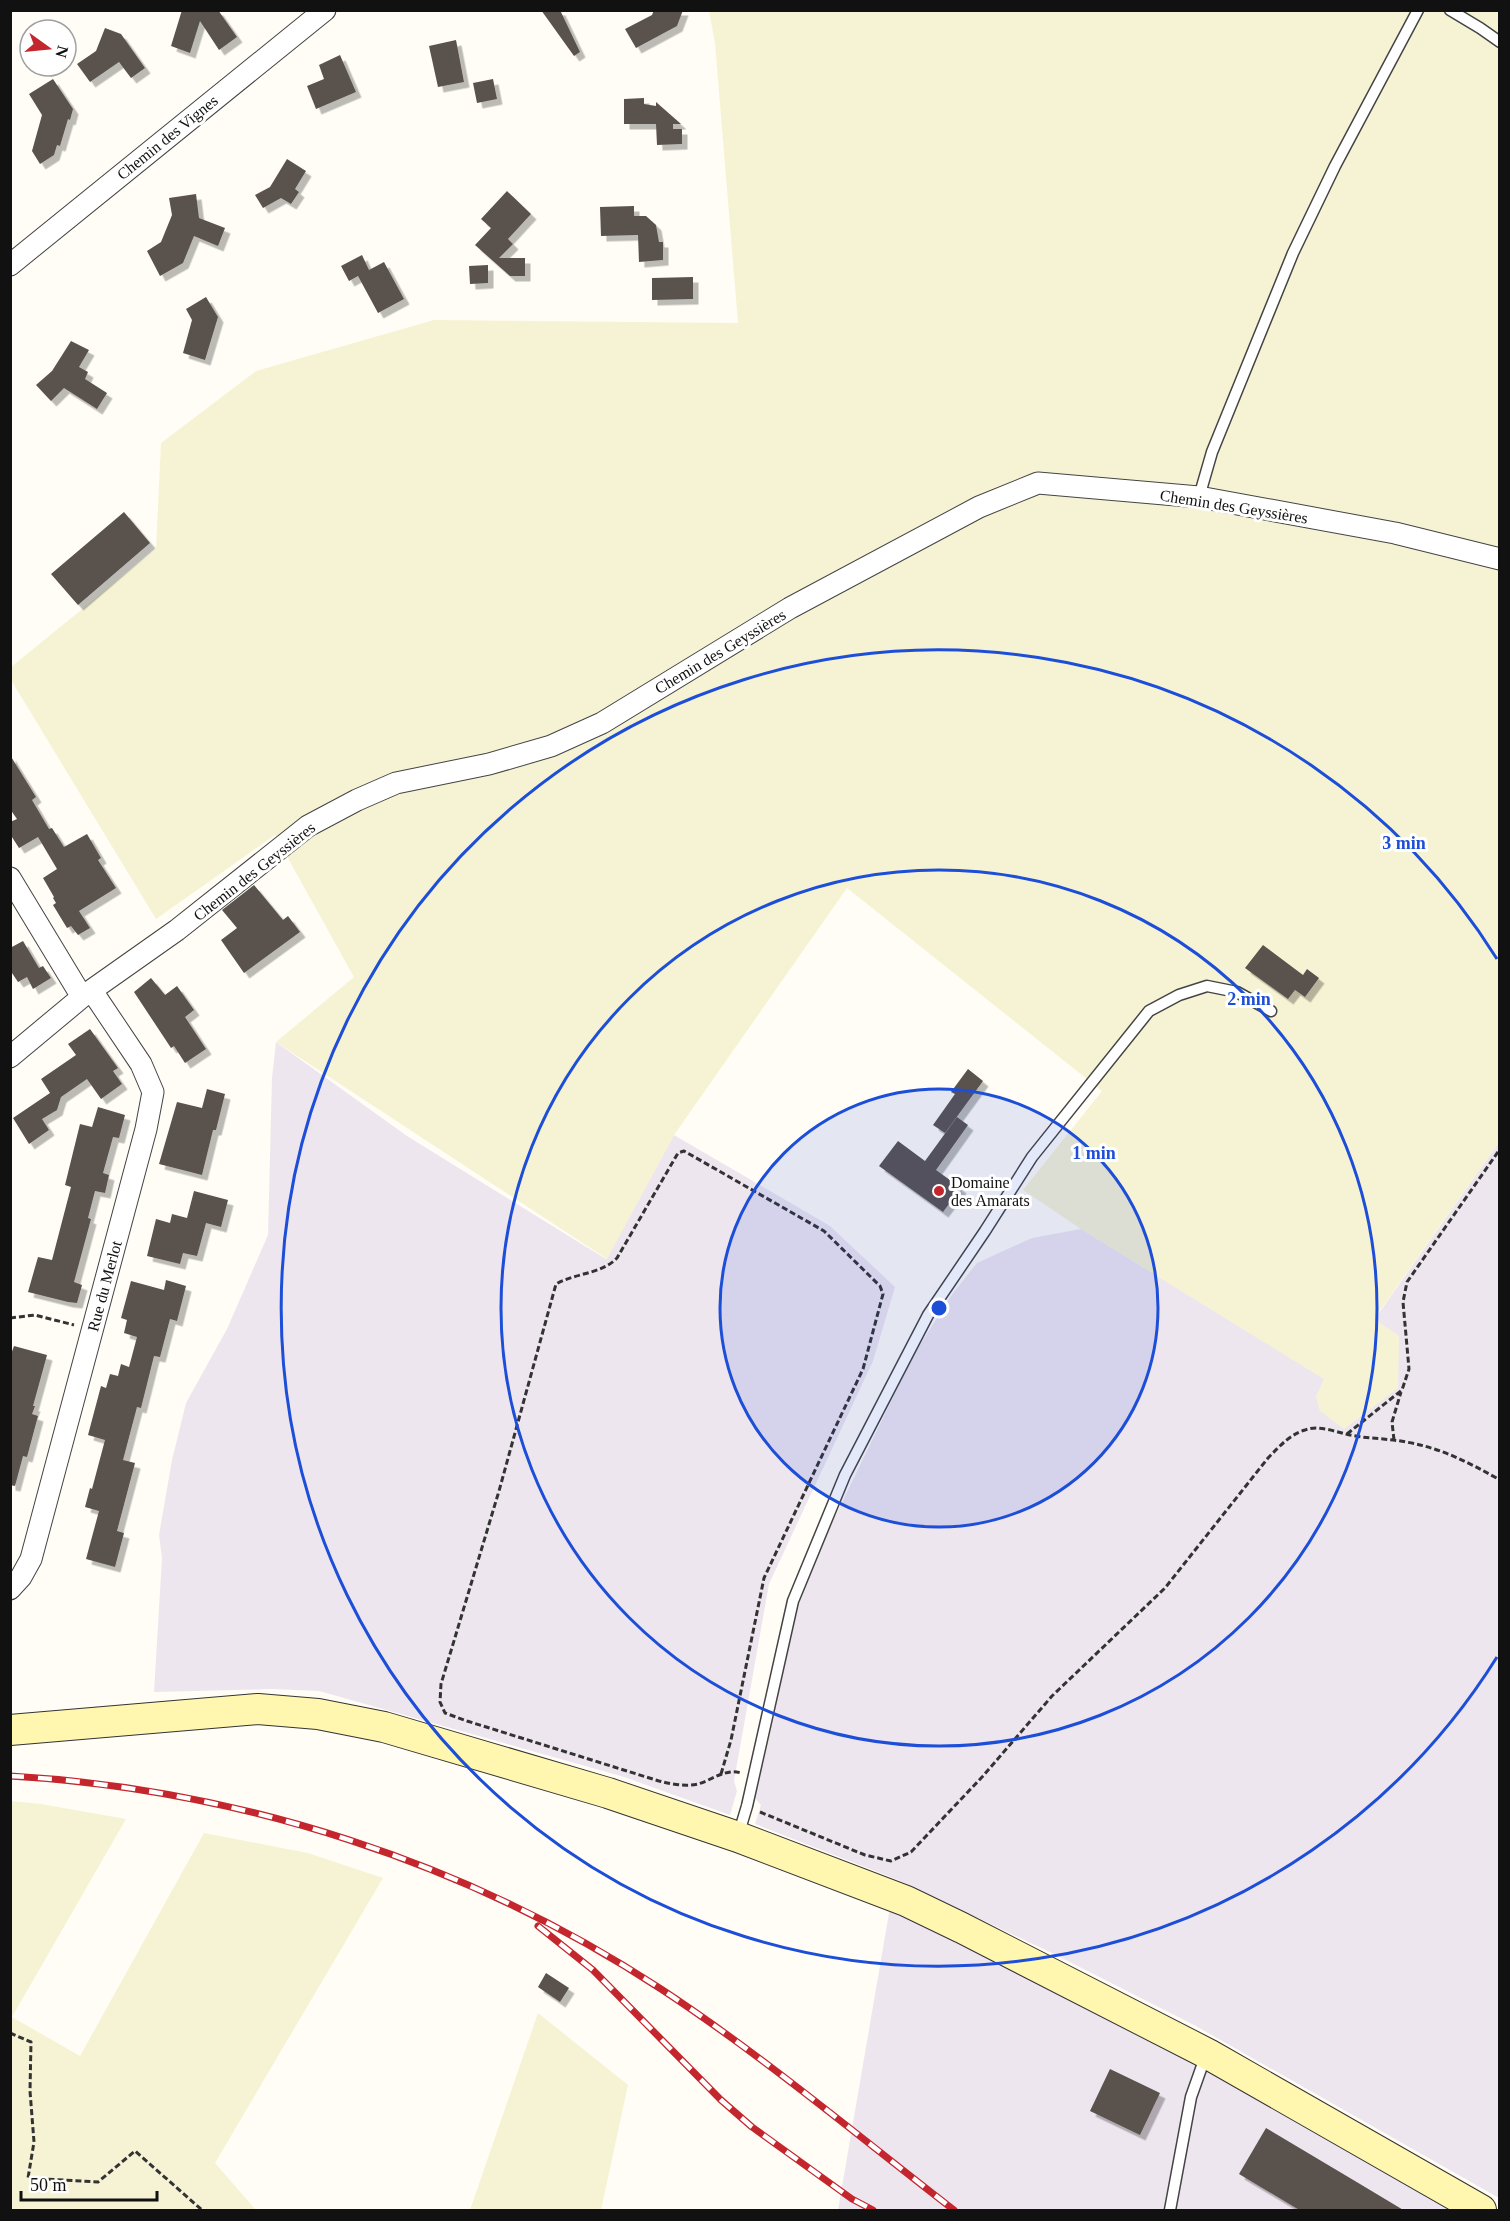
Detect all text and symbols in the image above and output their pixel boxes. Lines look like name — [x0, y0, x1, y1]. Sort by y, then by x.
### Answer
north arrow — [18, 18, 78, 78]
text: N — [52, 44, 72, 60]
street label: Chemin des Vignes — [114, 92, 222, 184]
street label: Chemin des Geyssières — [1159, 486, 1309, 528]
street label: Chemin des Geyssières — [652, 606, 789, 698]
street label: Chemin des Geyssières — [190, 819, 319, 925]
text: 3 min — [1382, 833, 1426, 853]
text: 2 min — [1227, 989, 1271, 1009]
text: 1 min — [1072, 1143, 1116, 1163]
place label: Domaine des Amarats — [951, 1174, 1030, 1209]
marker: Domaine des Amarats — [932, 1184, 946, 1198]
street label: Rue du Merlot — [84, 1238, 125, 1333]
centre of rings — [929, 1298, 949, 1318]
scale bar — [21, 2164, 158, 2202]
text: 50 m — [30, 2175, 67, 2195]

